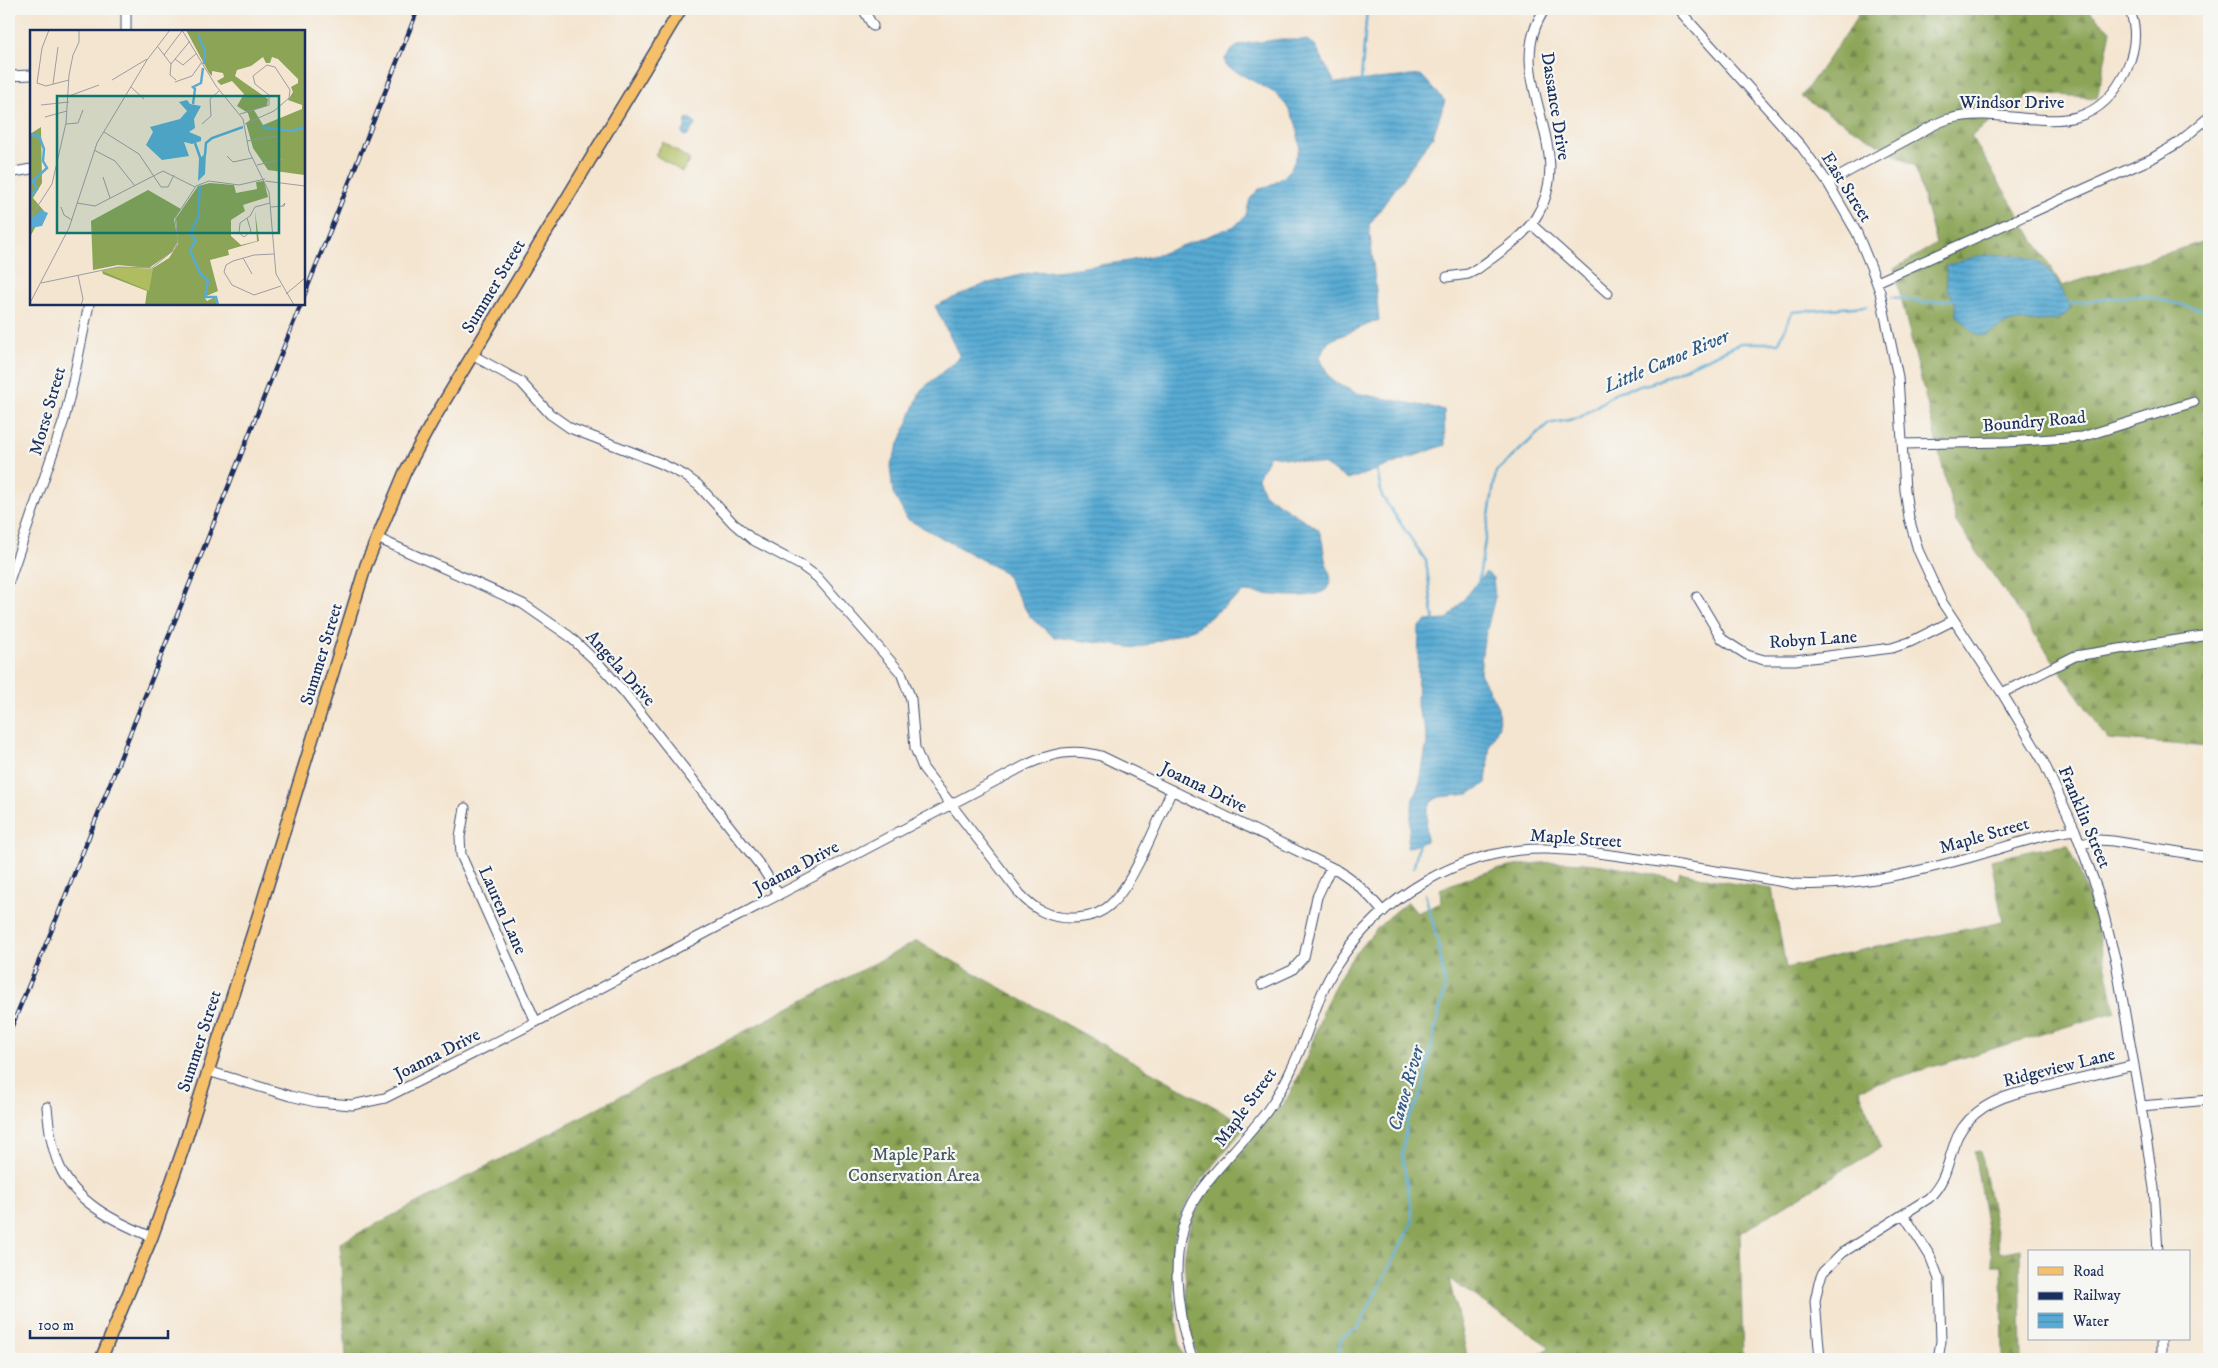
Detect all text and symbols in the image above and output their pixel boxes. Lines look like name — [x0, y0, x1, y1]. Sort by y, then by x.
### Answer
inset map — [30, 30, 305, 305]
street label: Dassance Drive — [1536, 50, 1574, 162]
street label: Windsor Drive — [1959, 92, 2064, 114]
street label: East Street — [1816, 148, 1876, 227]
street label: Summer Street — [457, 235, 531, 337]
water label: Little Canoe River — [1600, 324, 1735, 398]
street label: Morse Street — [25, 364, 71, 458]
street label: Boundry Road — [1982, 407, 2087, 437]
street label: Summer Street — [296, 600, 348, 708]
street label: Angela Drive — [581, 626, 660, 711]
street label: Robyn Lane — [1768, 626, 1858, 654]
street label: Joanna Drive — [1155, 757, 1250, 818]
street label: Franklin Street — [2053, 763, 2116, 872]
street label: Maple Street — [1937, 813, 2032, 859]
street label: Maple Street — [1529, 825, 1623, 853]
street label: Joanna Drive — [748, 836, 843, 901]
street label: Lauren Lane — [473, 863, 531, 958]
street label: Summer Street — [173, 987, 227, 1095]
street label: Joanna Drive — [389, 1024, 484, 1087]
water label: Canoe River — [1383, 1041, 1430, 1134]
street label: Ridgeview Lane — [2001, 1043, 2117, 1093]
street label: Maple Street — [1210, 1064, 1282, 1151]
park label: Maple Park Conservation Area — [848, 1144, 980, 1187]
legend — [2028, 1250, 2190, 1340]
text: Road — [2073, 1262, 2105, 1281]
text: Railway — [2073, 1286, 2121, 1305]
scale bar — [30, 1308, 168, 1340]
text: Water — [2072, 1312, 2109, 1331]
text: 100 m — [38, 1316, 74, 1335]

